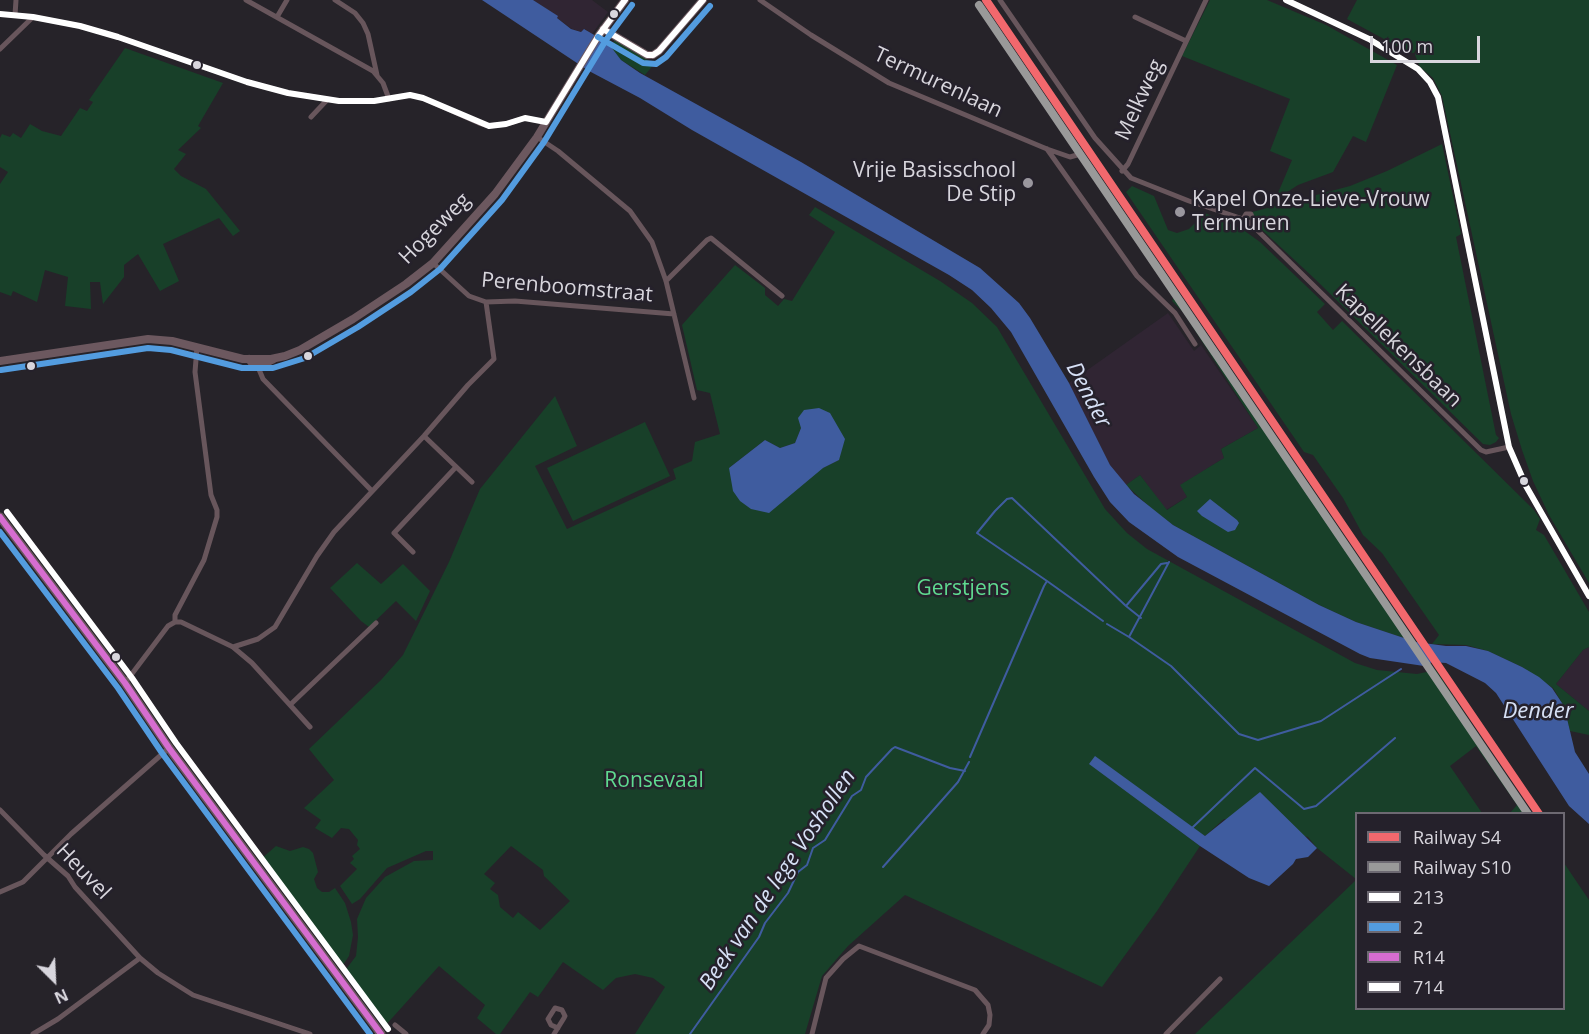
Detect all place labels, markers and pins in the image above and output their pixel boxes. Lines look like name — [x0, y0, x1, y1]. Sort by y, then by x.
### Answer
unlabelled marker — [608, 8, 620, 20]
unlabelled marker — [191, 59, 203, 71]
place label: Vrije Basisschool De Stip — [853, 158, 1016, 208]
marker: Vrije Basisschool De Stip — [1021, 176, 1035, 190]
place label: Kapel Onze-Lieve-Vrouw Termuren — [1192, 187, 1430, 237]
marker: Kapel Onze-Lieve-Vrouw Termuren — [1173, 205, 1187, 219]
unlabelled marker — [302, 350, 314, 362]
unlabelled marker — [25, 360, 37, 372]
unlabelled marker — [1518, 475, 1530, 487]
unlabelled marker — [110, 651, 122, 663]

